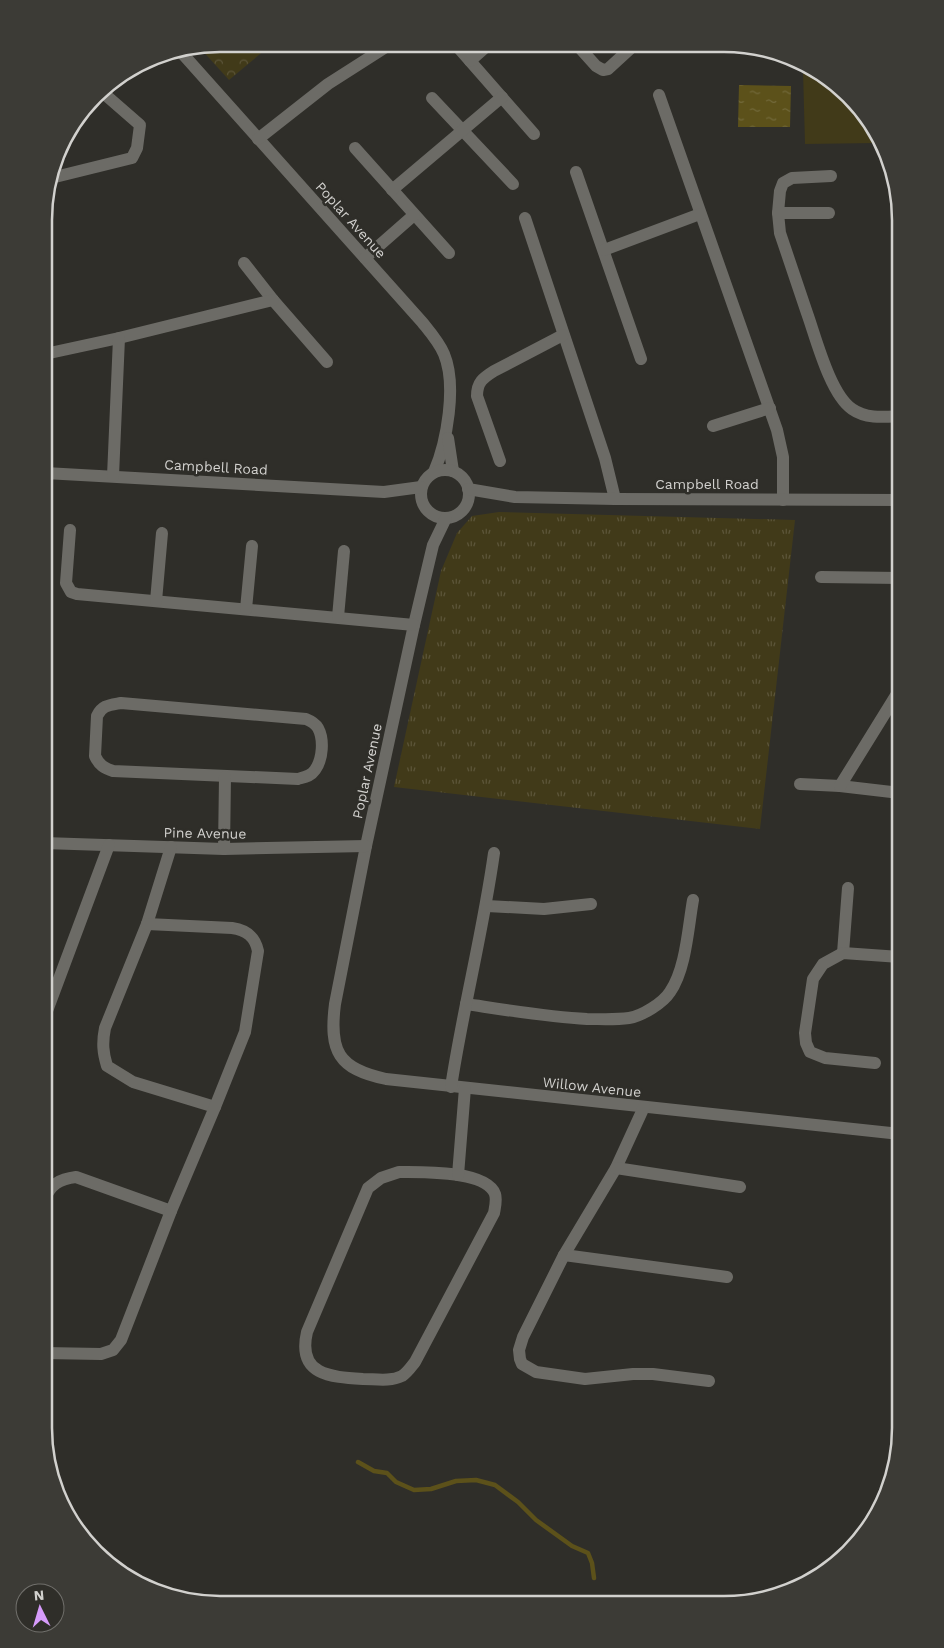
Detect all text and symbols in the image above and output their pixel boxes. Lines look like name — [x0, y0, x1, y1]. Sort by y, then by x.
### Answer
street label: Poplar Avenue — [313, 179, 389, 261]
street label: Campbell Road — [164, 456, 268, 478]
street label: Campbell Road — [655, 476, 759, 492]
street label: Poplar Avenue — [349, 722, 385, 820]
street label: Pine Avenue — [163, 824, 247, 842]
street label: Willow Avenue — [542, 1074, 642, 1100]
north arrow — [15, 1583, 65, 1633]
text: N — [33, 1587, 45, 1603]

